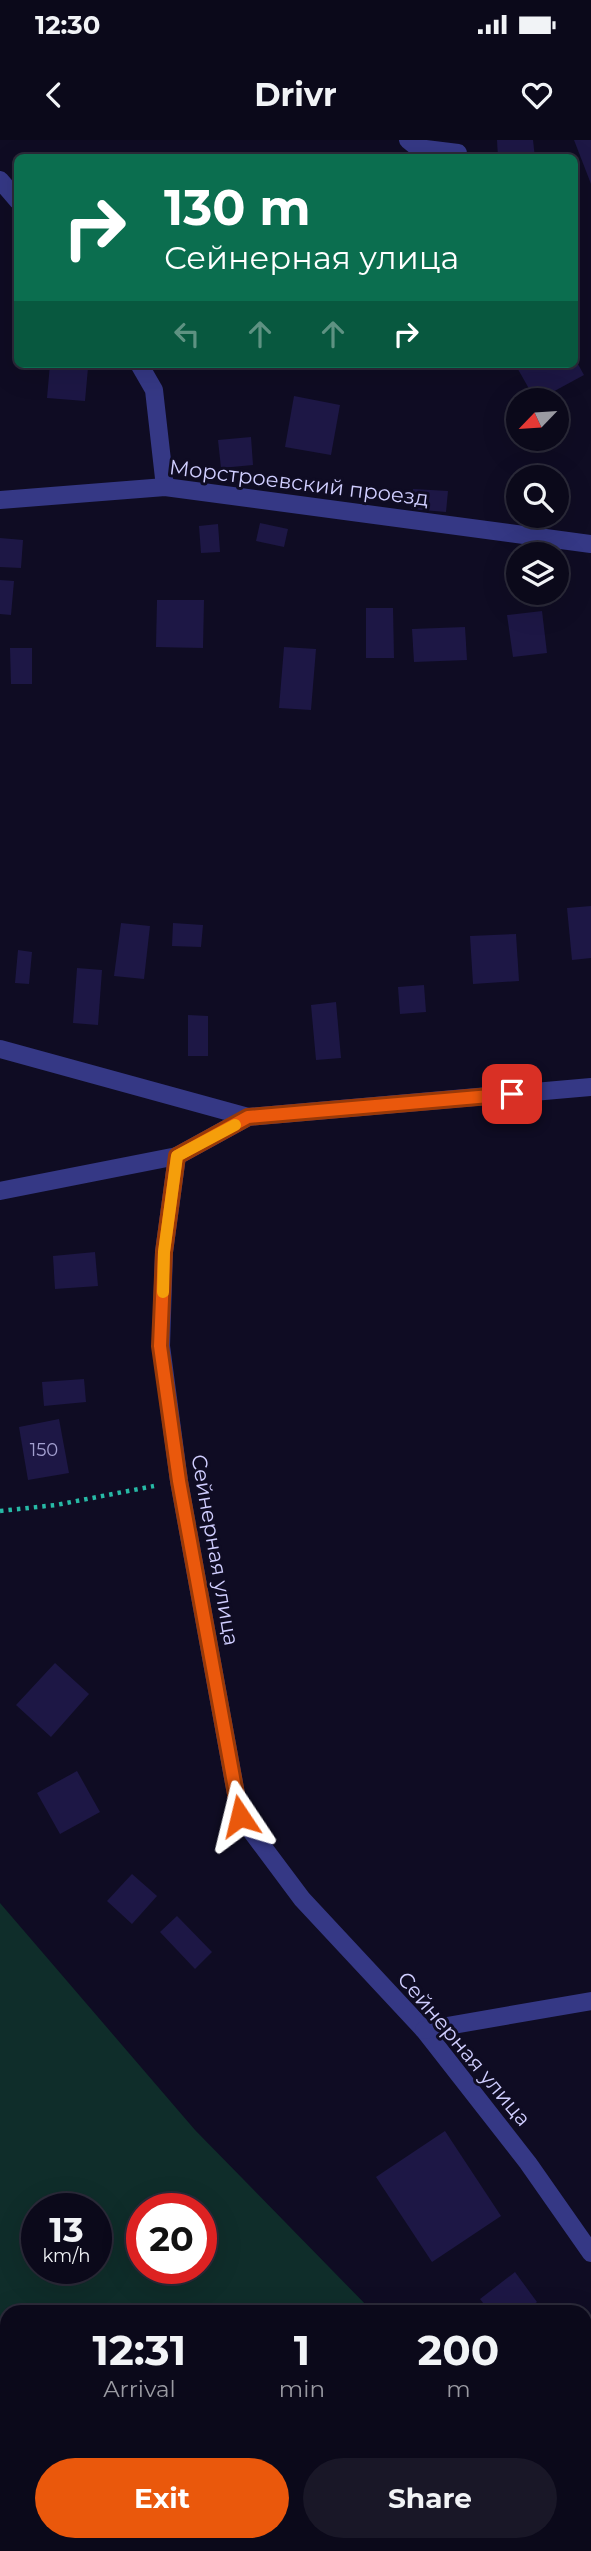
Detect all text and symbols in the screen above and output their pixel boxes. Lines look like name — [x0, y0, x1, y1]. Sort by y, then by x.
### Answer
text: 12:30 — [35, 9, 100, 41]
text: Drivr — [254, 75, 337, 114]
icon: back — [35, 76, 73, 114]
icon: heart — [518, 76, 556, 114]
text: 130 m — [164, 178, 311, 237]
icon: right — [49, 182, 140, 273]
text: Сейнерная улица — [164, 238, 459, 277]
icon: left — [168, 315, 206, 353]
icon: ahead — [241, 315, 279, 353]
icon: ahead — [314, 315, 352, 353]
icon: right — [387, 315, 425, 353]
north arrow — [506, 388, 569, 452]
map controls — [506, 388, 569, 605]
street label: Морстроевский проезд — [168, 454, 430, 511]
button: search — [506, 465, 569, 528]
button: layers — [506, 542, 569, 605]
pin — [482, 1064, 542, 1124]
icon: arrive — [493, 1075, 531, 1113]
house number: 150 — [30, 1439, 58, 1461]
street label: Сейнерная улица — [186, 1452, 245, 1647]
position arrow — [203, 1779, 277, 1853]
street label: Сейнерная улица — [393, 1966, 536, 2131]
speed limit sign: 20 — [126, 2193, 217, 2284]
text: 13 — [49, 2208, 84, 2251]
text: km/h — [42, 2245, 91, 2267]
text: 12:31 — [93, 2324, 186, 2376]
text: 1 — [294, 2324, 310, 2376]
text: 200 — [418, 2324, 499, 2376]
text: Arrival — [103, 2375, 176, 2403]
text: min — [279, 2375, 325, 2403]
text: m — [446, 2375, 471, 2403]
button: Exit — [35, 2458, 289, 2538]
button: Share — [303, 2458, 557, 2538]

